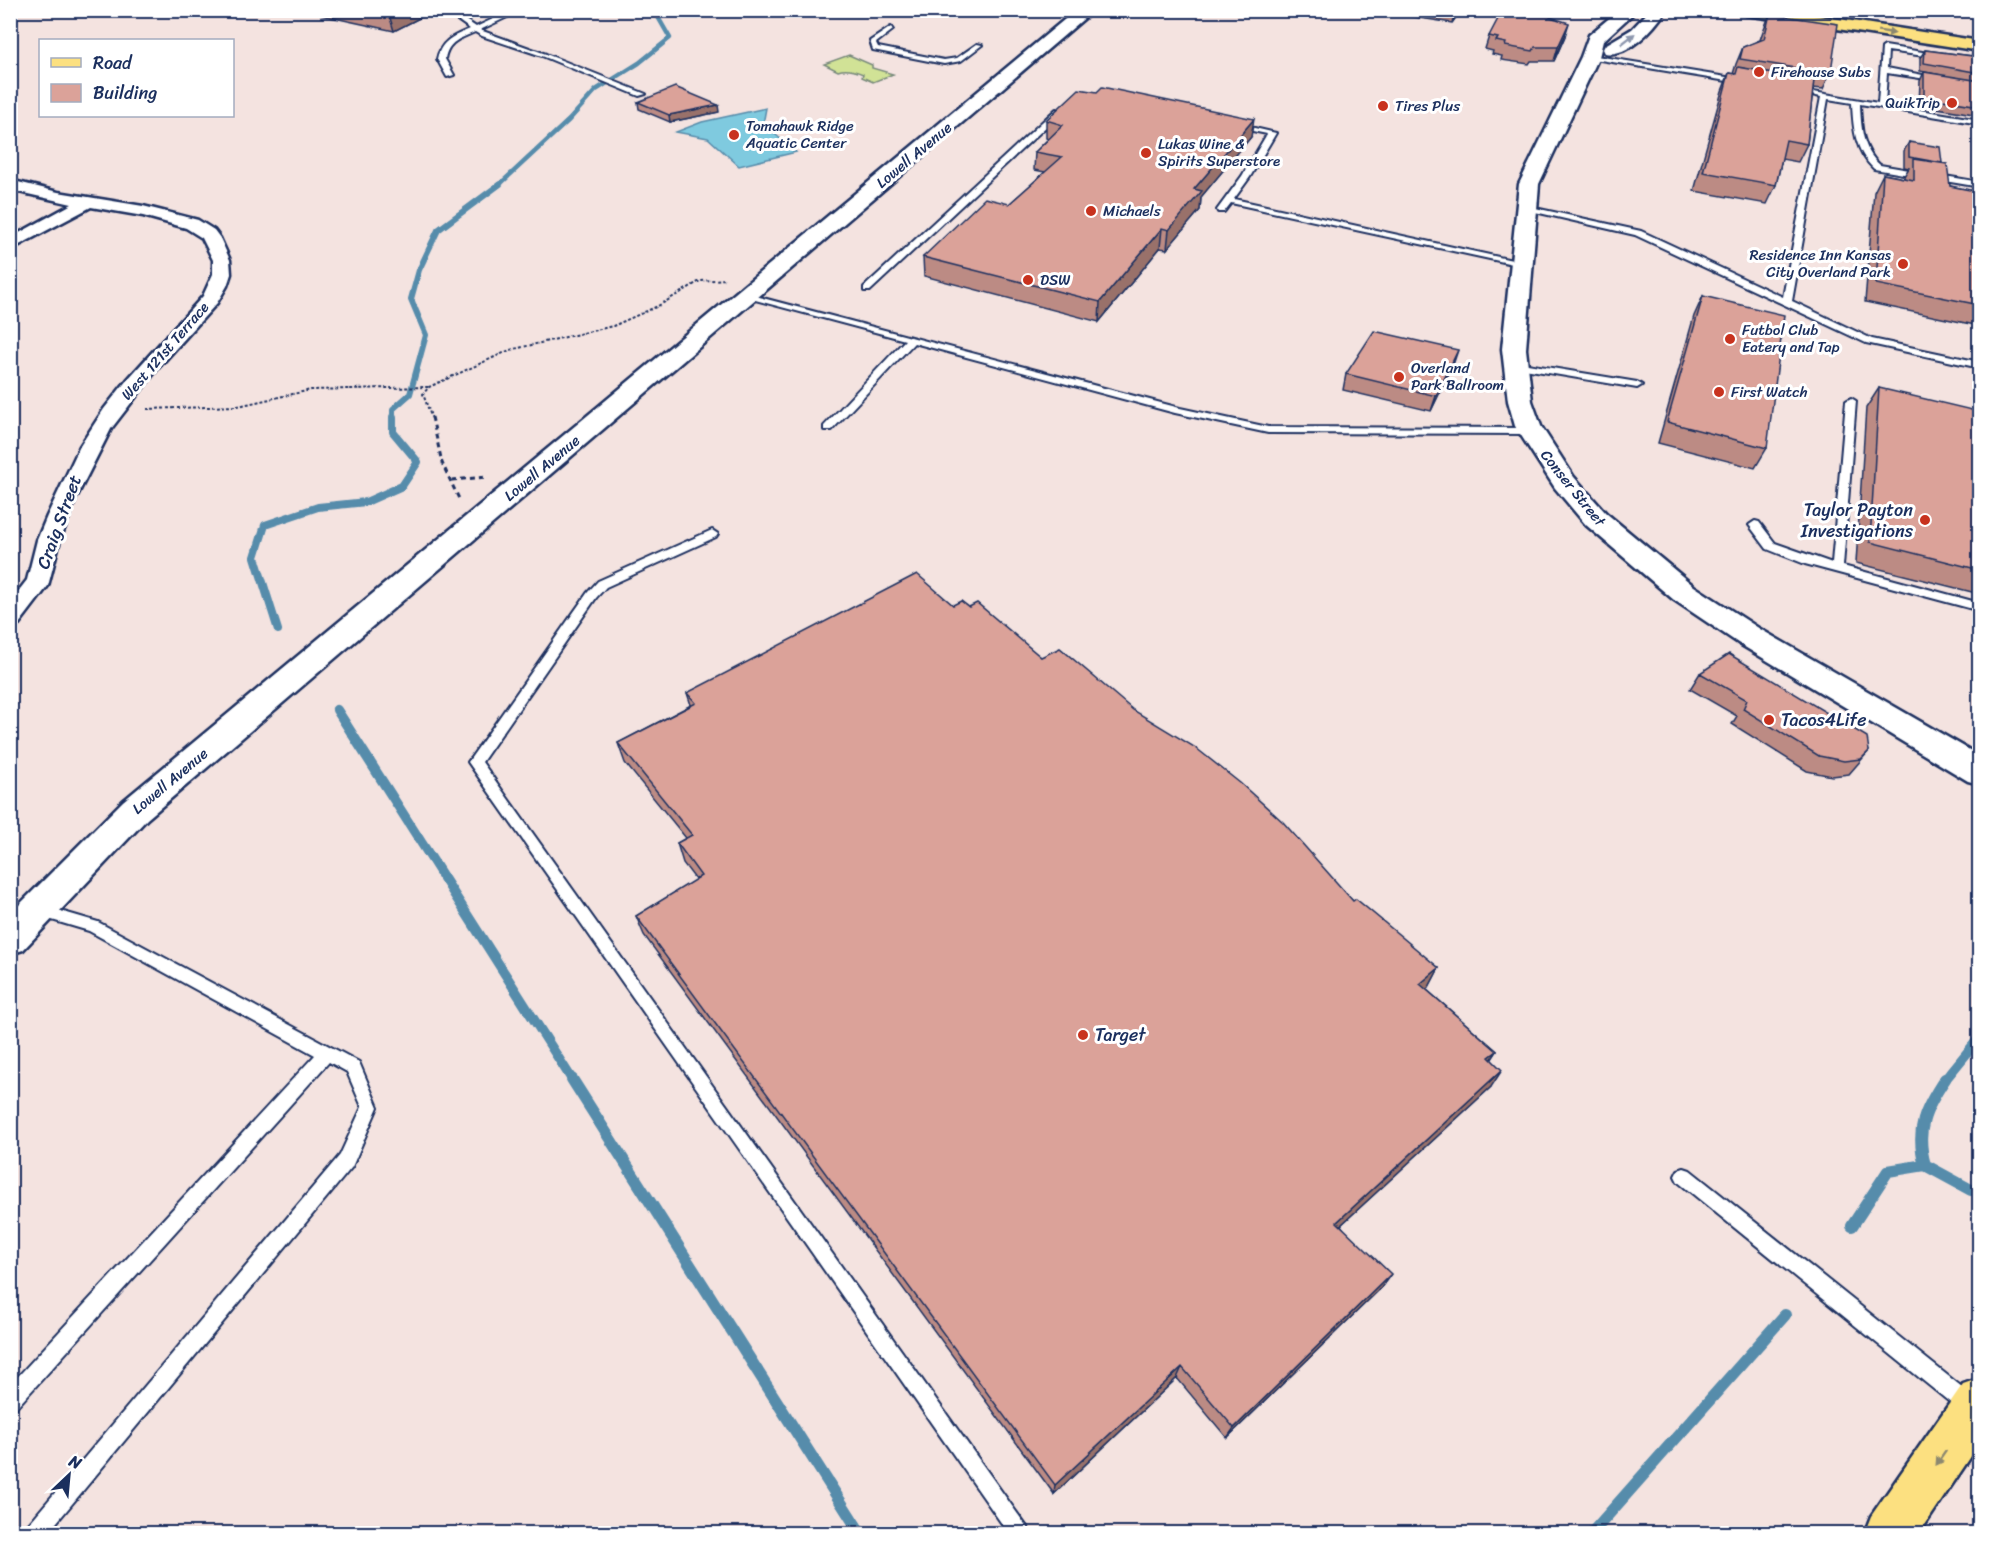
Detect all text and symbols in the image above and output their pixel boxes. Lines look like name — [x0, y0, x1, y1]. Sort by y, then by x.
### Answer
one-way arrow — [1877, 28, 1896, 37]
one-way arrow — [1620, 32, 1636, 45]
legend — [39, 39, 234, 117]
text: Road — [93, 47, 133, 79]
place label: Firehouse Subs — [1771, 59, 1871, 85]
marker: Firehouse Subs — [1752, 65, 1766, 79]
text: Building — [93, 77, 157, 109]
place label: QuikTrip — [1885, 90, 1940, 116]
place label: Tires Plus — [1395, 93, 1460, 119]
marker: QuikTrip — [1945, 96, 1959, 110]
marker: Tires Plus — [1376, 99, 1390, 113]
place label: Tomahawk Ridge Aquatic Center — [745, 113, 854, 156]
street label: Lowell Avenue — [870, 115, 958, 195]
marker: Tomahawk Ridge Aquatic Center — [727, 128, 741, 142]
place label: Lukas Wine & Spirits Superstore — [1158, 131, 1280, 174]
marker: Lukas Wine & Spirits Superstore — [1139, 146, 1153, 160]
place label: Michaels — [1103, 198, 1161, 224]
marker: Michaels — [1084, 204, 1098, 218]
place label: Residence Inn Kansas City Overland Park — [1749, 242, 1892, 285]
marker: Residence Inn Kansas City Overland Park — [1896, 257, 1910, 271]
place label: DSW — [1040, 267, 1070, 293]
marker: DSW — [1021, 273, 1035, 287]
street label: West 121st Terrace — [115, 296, 215, 406]
place label: Futbol Club Eatery and Tap — [1742, 317, 1840, 360]
marker: Futbol Club Eatery and Tap — [1723, 332, 1737, 346]
place label: Overland Park Ballroom — [1411, 355, 1504, 398]
marker: Overland Park Ballroom — [1392, 370, 1406, 384]
place label: First Watch — [1731, 379, 1808, 405]
marker: First Watch — [1712, 385, 1726, 399]
street label: Lowell Avenue — [498, 428, 586, 508]
street label: Conser Street — [1534, 444, 1613, 533]
street label: Craig Street — [27, 470, 91, 574]
place label: Taylor Payton Investigations — [1800, 494, 1914, 547]
marker: Taylor Payton Investigations — [1918, 513, 1932, 527]
place label: Tacos4Life — [1781, 704, 1866, 736]
marker: Tacos4Life — [1762, 713, 1776, 727]
street label: Lowell Avenue — [126, 741, 214, 821]
place label: Target — [1095, 1019, 1146, 1051]
marker: Target — [1076, 1028, 1090, 1042]
north arrow — [39, 1445, 99, 1505]
text: N — [63, 1446, 88, 1478]
one-way arrow — [1936, 1450, 1947, 1466]

